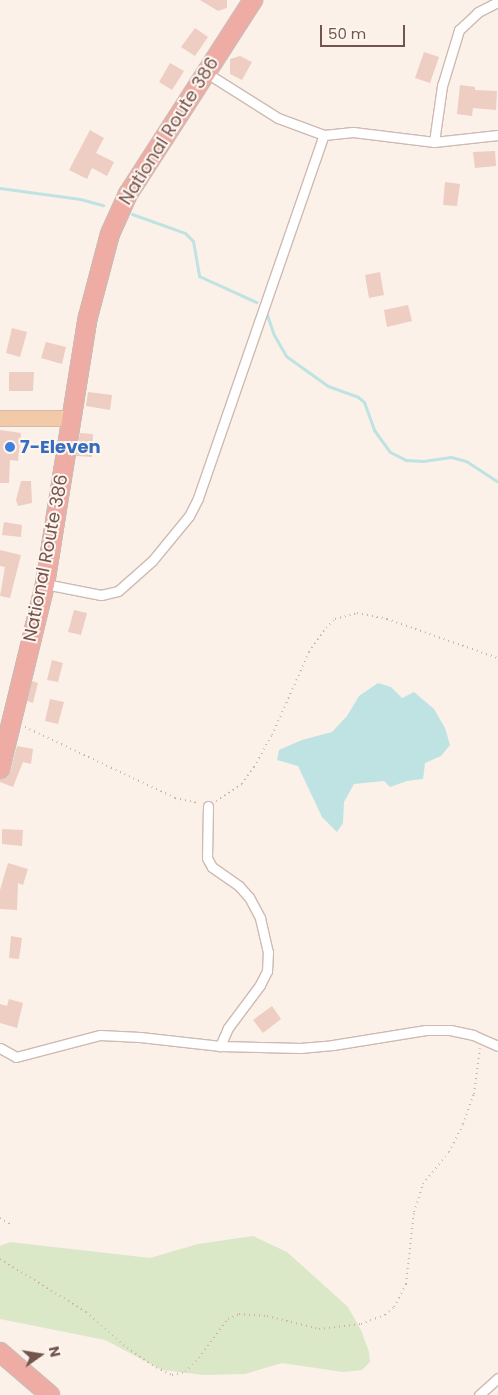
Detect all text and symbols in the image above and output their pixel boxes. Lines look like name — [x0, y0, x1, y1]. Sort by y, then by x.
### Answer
scale bar — [323, 15, 408, 47]
text: 50 m — [328, 23, 366, 44]
street label: National Route 386 — [115, 53, 223, 209]
place label: 7-Eleven — [20, 436, 101, 458]
marker: 7-Eleven — [4, 441, 16, 453]
street label: National Route 386 — [19, 472, 73, 644]
north arrow — [15, 1330, 65, 1380]
text: N — [44, 1344, 66, 1359]

